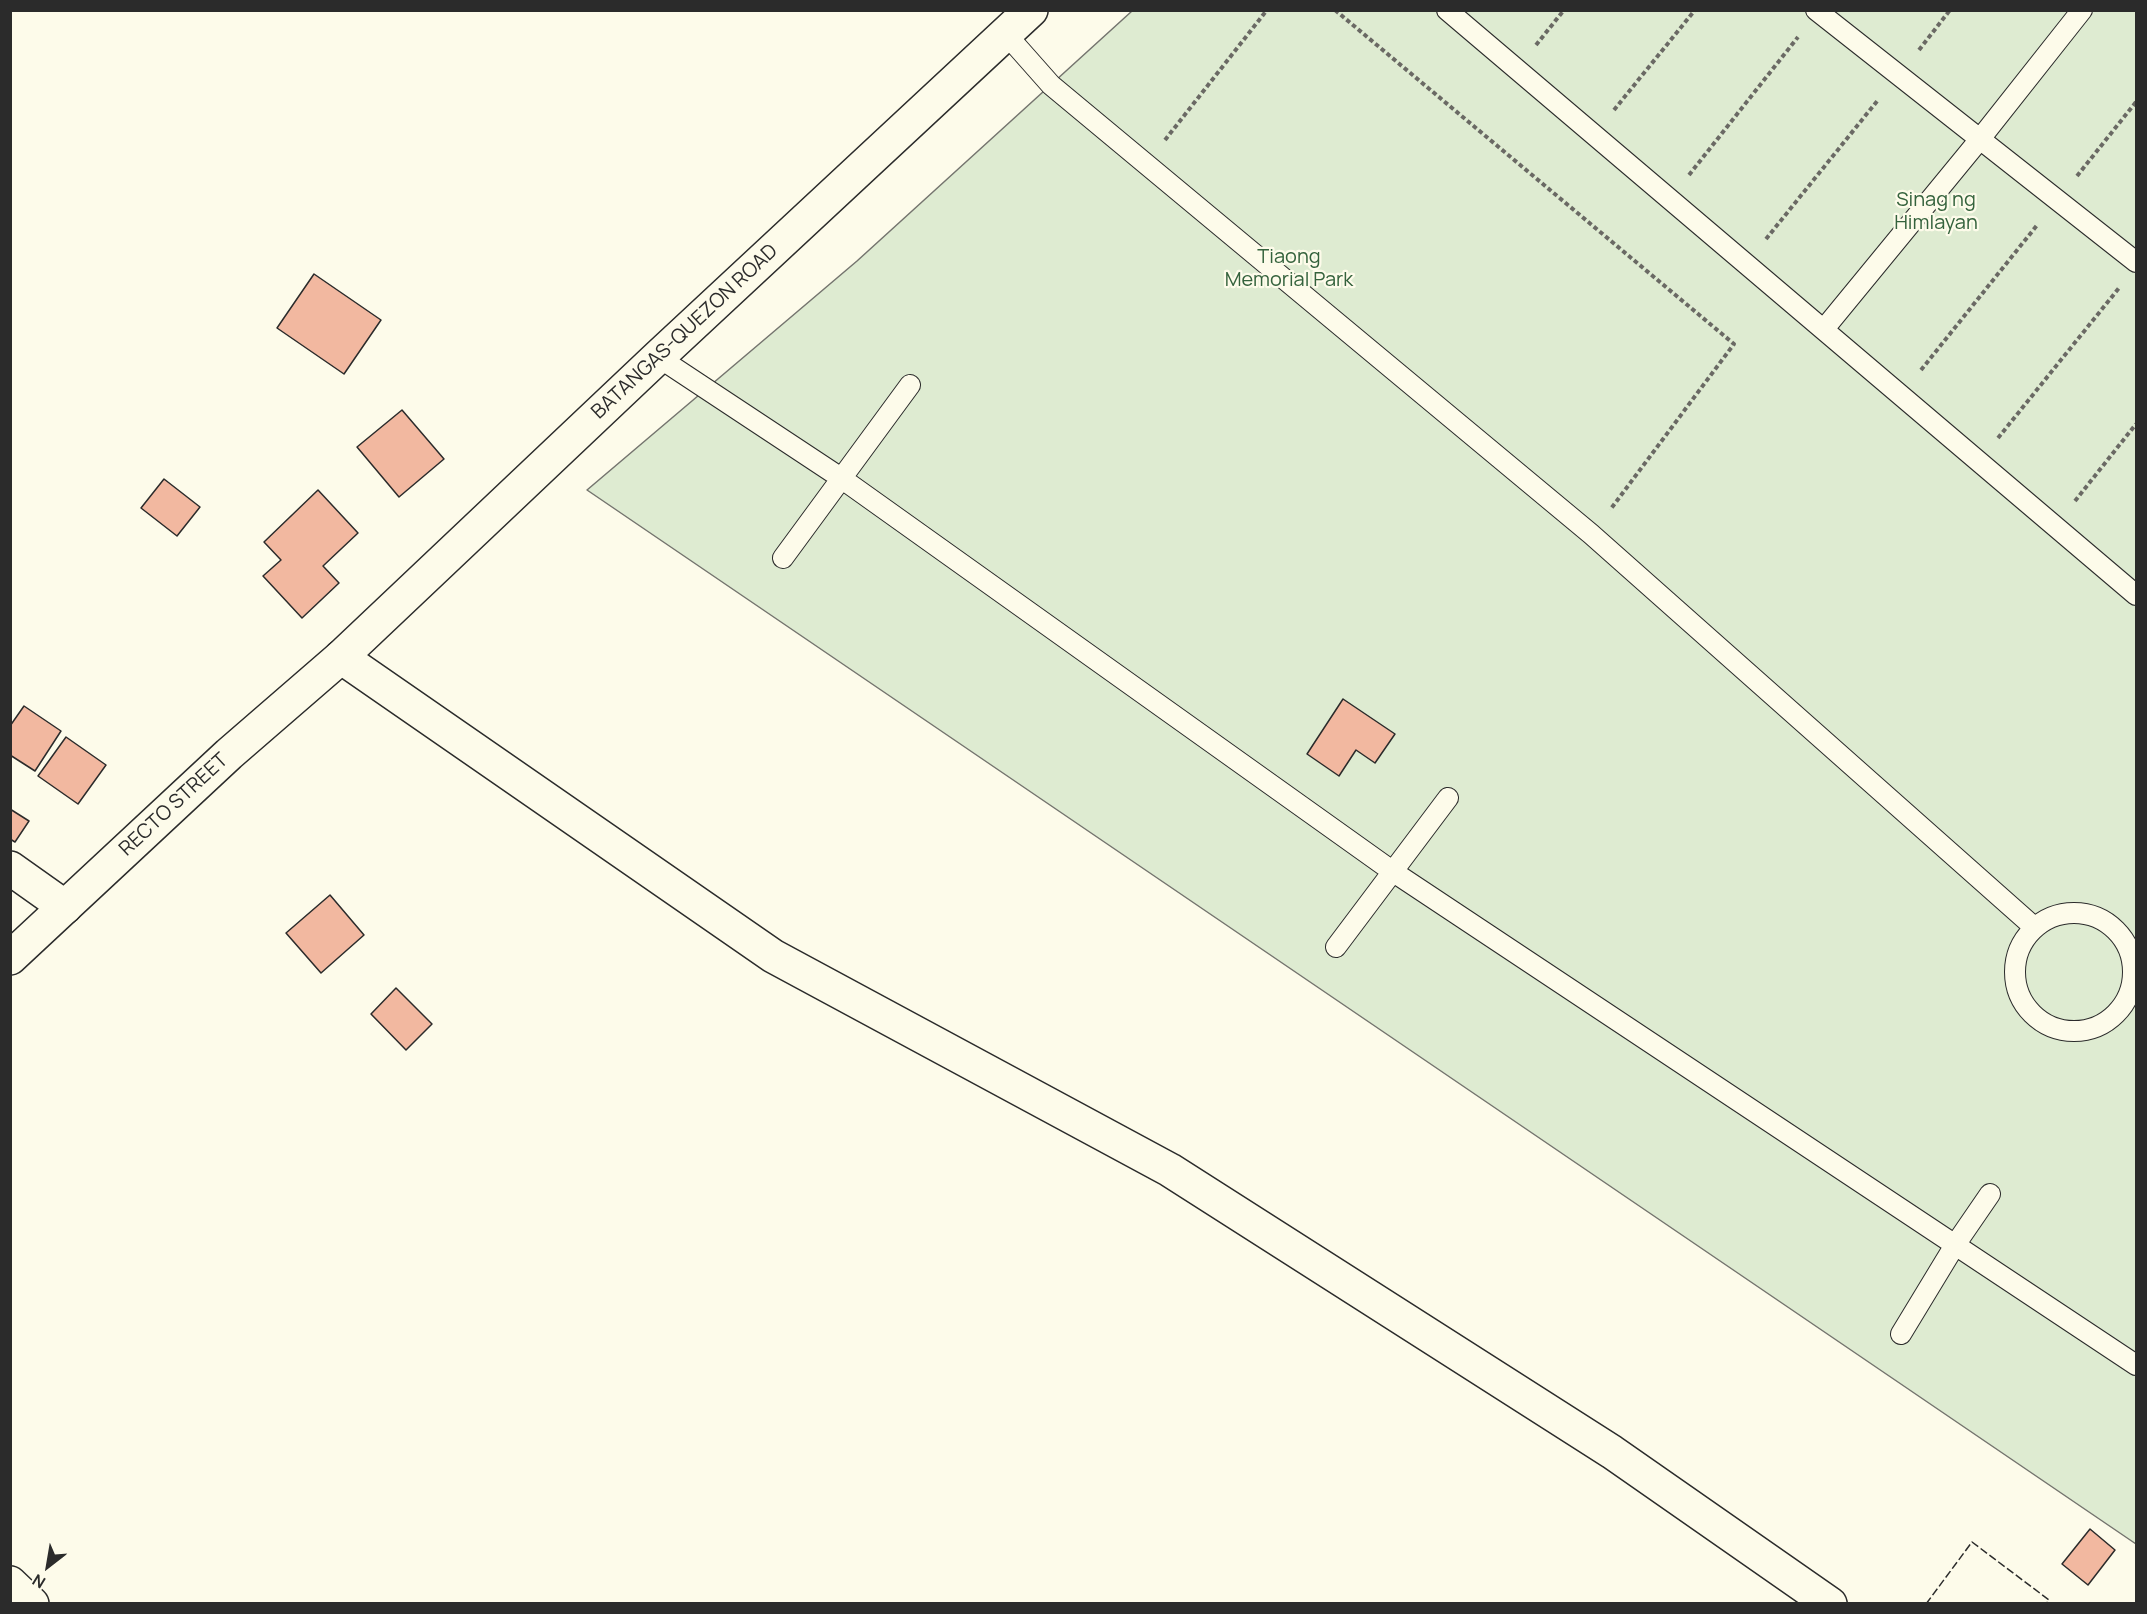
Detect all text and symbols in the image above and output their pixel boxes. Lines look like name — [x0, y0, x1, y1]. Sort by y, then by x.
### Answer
park label: Sinag ng Himlayan — [1894, 188, 1978, 235]
street label: BATANGAS-QUEZON ROAD — [587, 240, 783, 424]
park label: Tiaong Memorial Park — [1225, 245, 1353, 292]
street label: RECTO STREET — [115, 749, 233, 861]
north arrow — [18, 1536, 78, 1596]
text: N — [28, 1569, 49, 1594]

